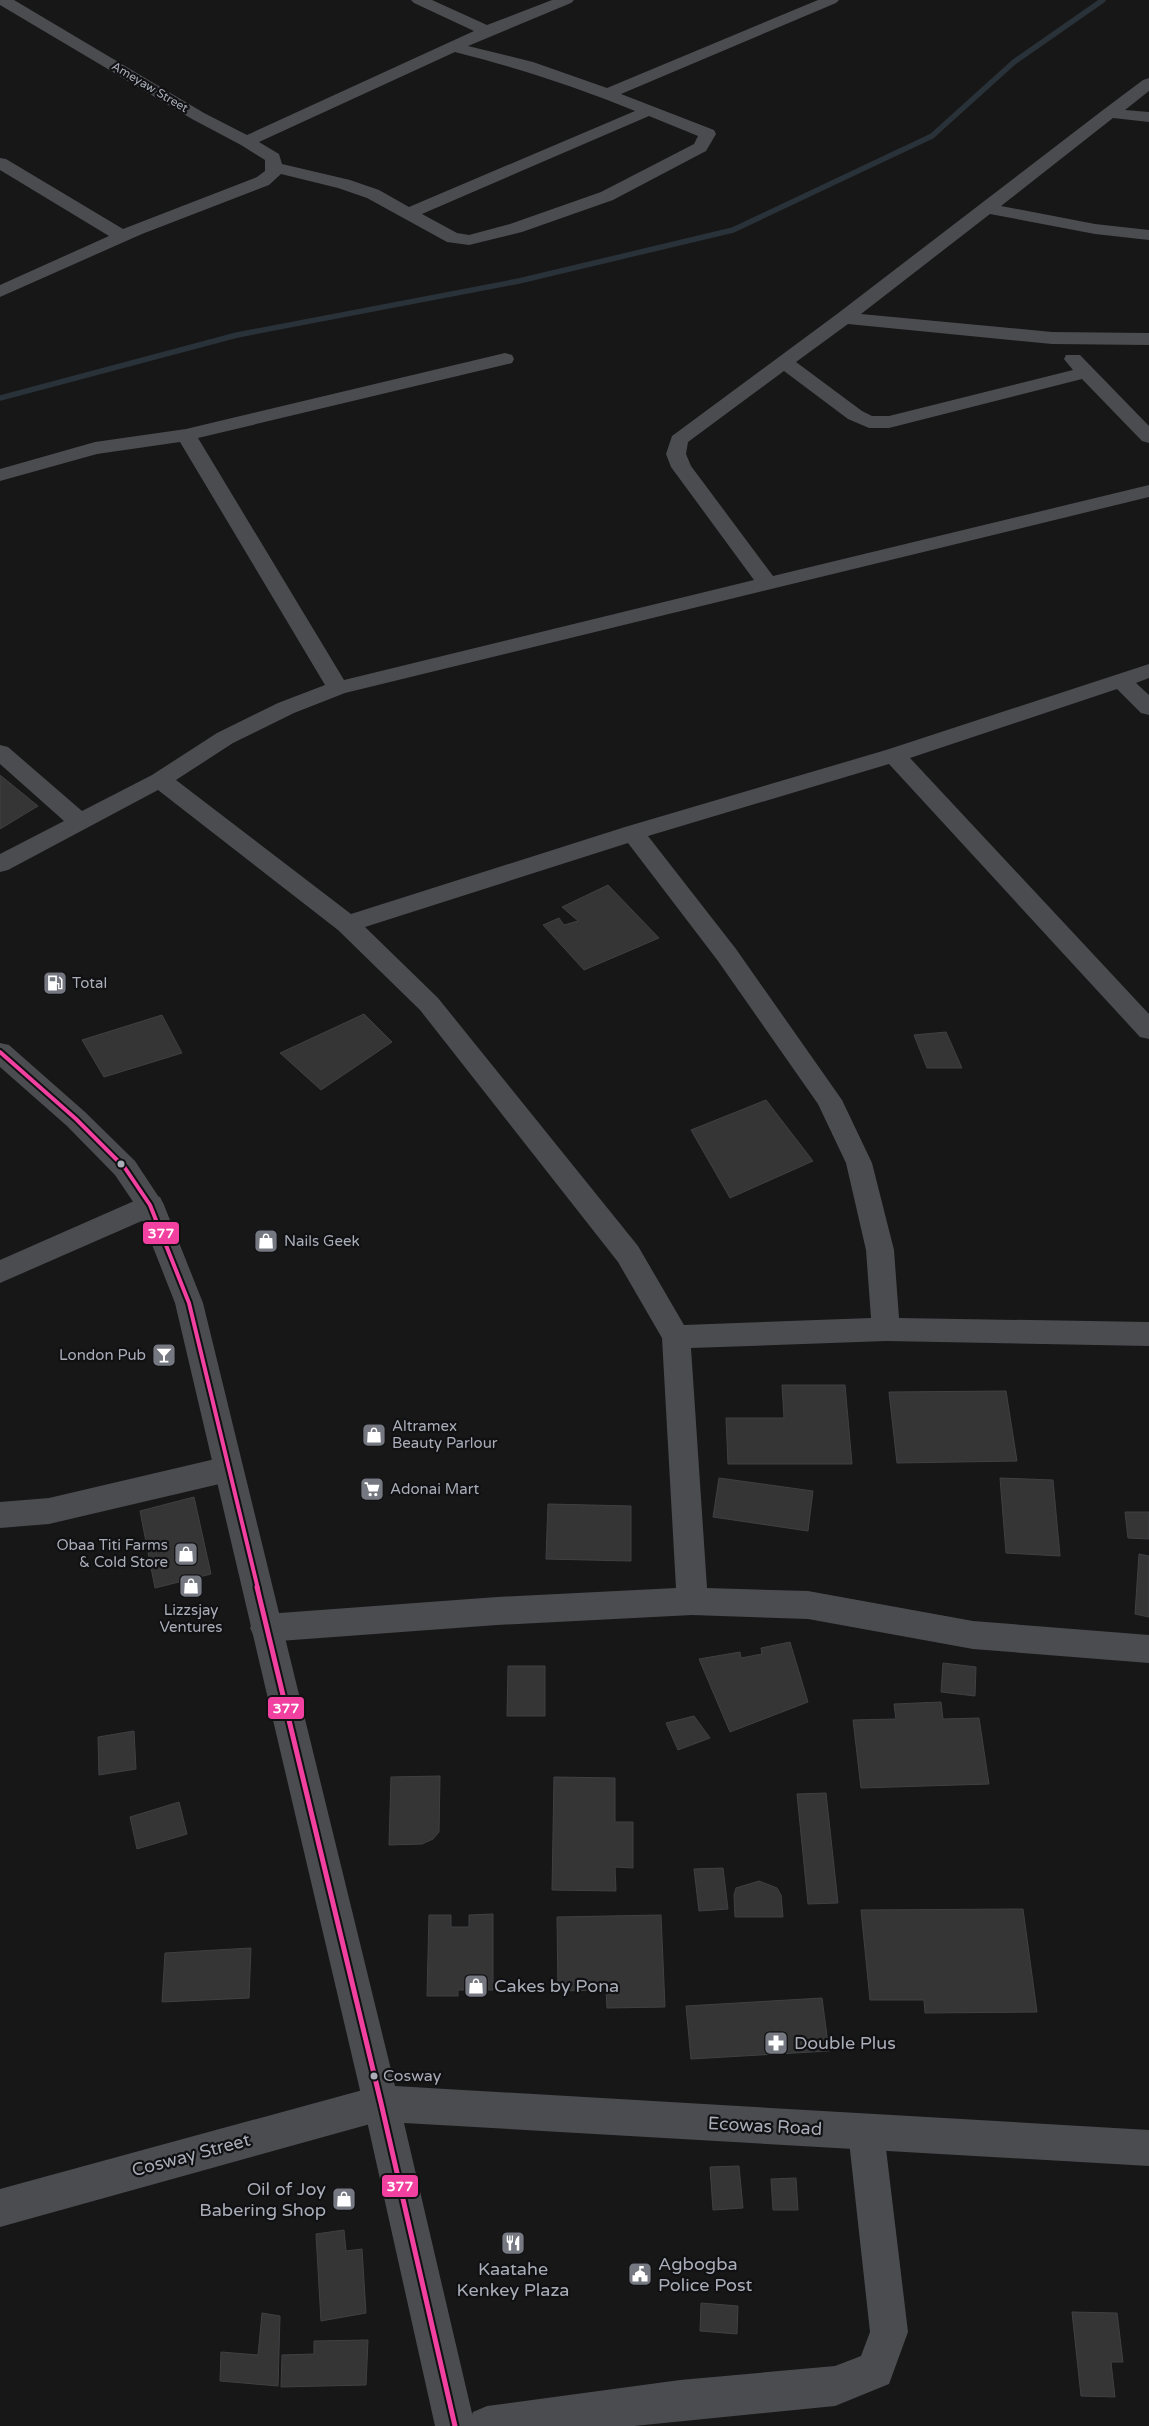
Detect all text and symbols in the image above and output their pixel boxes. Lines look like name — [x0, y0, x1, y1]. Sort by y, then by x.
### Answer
street label: Ameyaw Street — [109, 59, 191, 116]
fuel station icon: Total — [42, 970, 68, 996]
place label: Total — [72, 974, 107, 992]
unlabelled marker — [116, 1159, 126, 1169]
line badge: 377 — [142, 1221, 180, 1245]
text: 377 — [148, 1225, 174, 1242]
shop icon: Nails Geek — [253, 1228, 279, 1254]
place label: Nails Geek — [284, 1232, 360, 1250]
bar icon: London Pub — [151, 1342, 177, 1368]
place label: London Pub — [59, 1346, 146, 1364]
place label: Altramex Beauty Parlour — [392, 1417, 498, 1452]
shop icon: Altramex Beauty Parlour — [361, 1422, 387, 1448]
supermarket icon: Adonai Mart — [359, 1476, 385, 1502]
place label: Adonai Mart — [390, 1480, 479, 1498]
place label: Obaa Titi Farms & Cold Store — [57, 1536, 168, 1571]
shop icon: Obaa Titi Farms & Cold Store — [173, 1541, 199, 1567]
shop icon: Lizzsjay Ventures — [178, 1573, 204, 1599]
place label: Lizzsjay Ventures — [159, 1601, 223, 1636]
line badge: 377 — [267, 1696, 305, 1720]
text: 377 — [273, 1700, 299, 1717]
shop icon: Cakes by Pona — [463, 1973, 489, 1999]
place label: Cakes by Pona — [494, 1975, 619, 1997]
pharmacy icon: Double Plus — [763, 2030, 789, 2056]
place label: Double Plus — [794, 2032, 896, 2054]
place label: Cosway — [383, 2066, 442, 2086]
marker: Cosway — [369, 2071, 379, 2081]
street label: Ecowas Road — [707, 2112, 823, 2140]
street label: Cosway Street — [129, 2129, 253, 2181]
line badge: 377 — [381, 2174, 419, 2198]
place label: Oil of Joy Babering Shop — [199, 2178, 326, 2221]
text: 377 — [387, 2178, 413, 2195]
shop icon: Oil of Joy Babering Shop — [331, 2186, 357, 2212]
restaurant icon: Kaatahe Kenkey Plaza — [500, 2230, 526, 2256]
place label: Agbogba Police Post — [658, 2253, 752, 2296]
place label: Kaatahe Kenkey Plaza — [457, 2258, 569, 2301]
public building icon: Agbogba Police Post — [627, 2261, 653, 2287]

